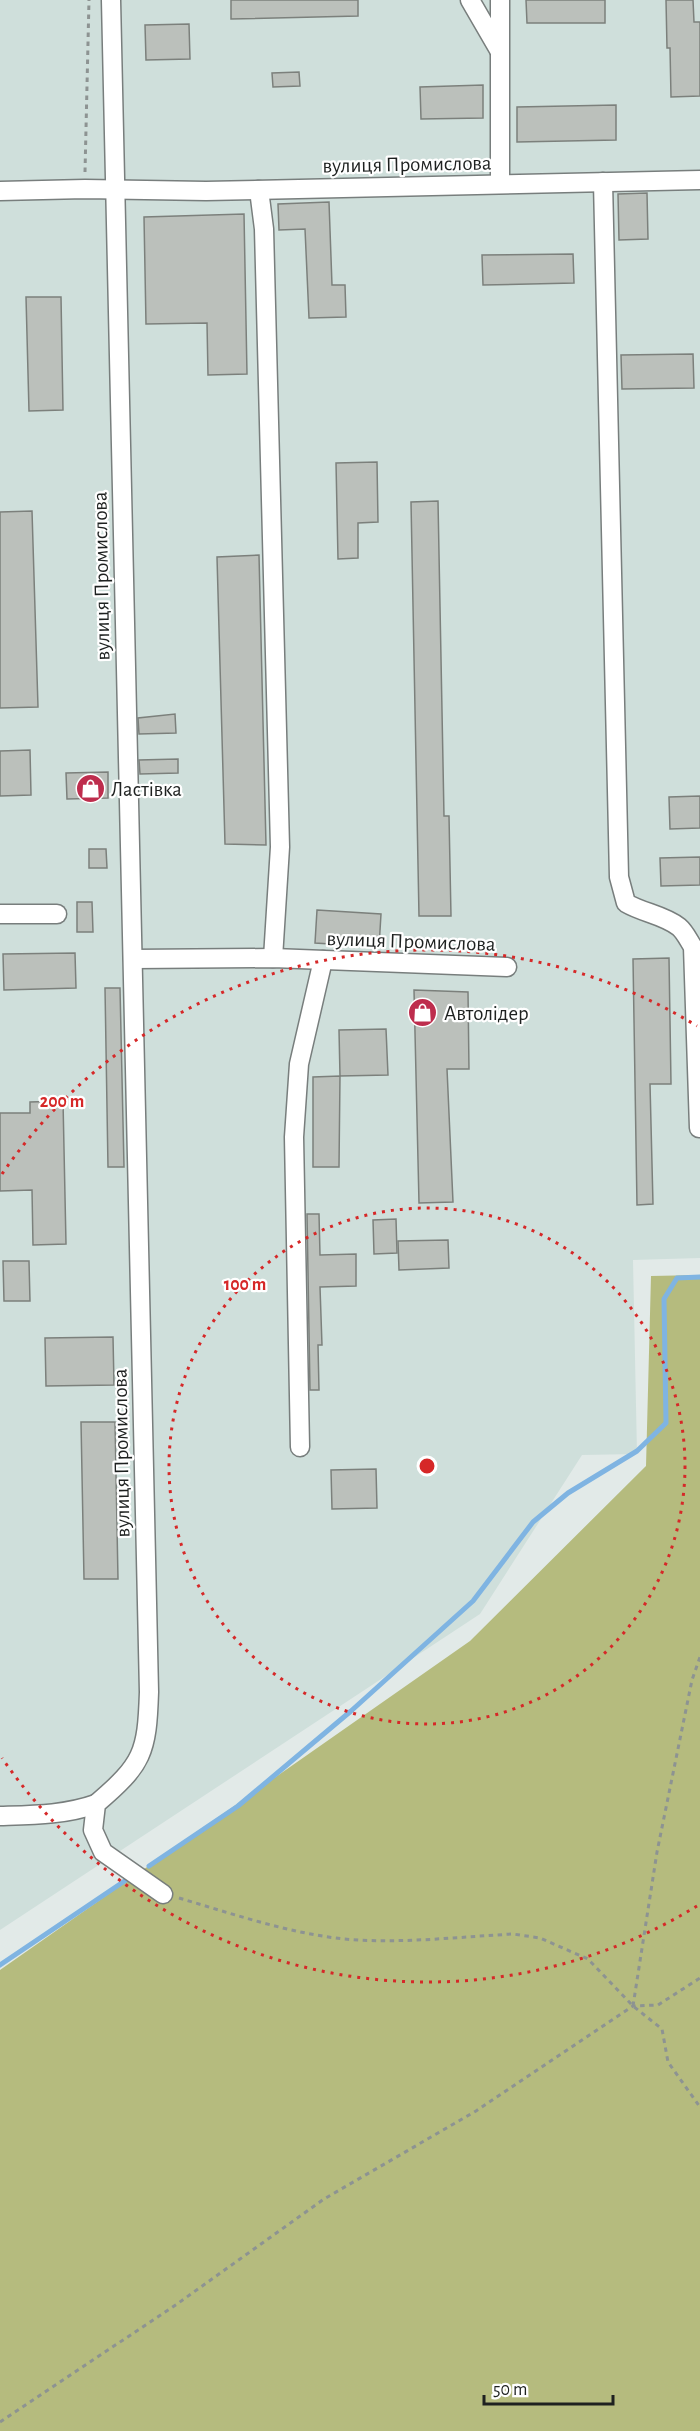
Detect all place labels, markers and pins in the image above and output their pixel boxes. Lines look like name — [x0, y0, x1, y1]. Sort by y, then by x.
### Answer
shop icon: Ластівка — [74, 773, 106, 805]
place label: Ластівка — [111, 779, 182, 800]
shop icon: Автолідер — [407, 997, 439, 1029]
place label: Автолідер — [444, 1003, 529, 1024]
centre of rings — [417, 1456, 437, 1476]

